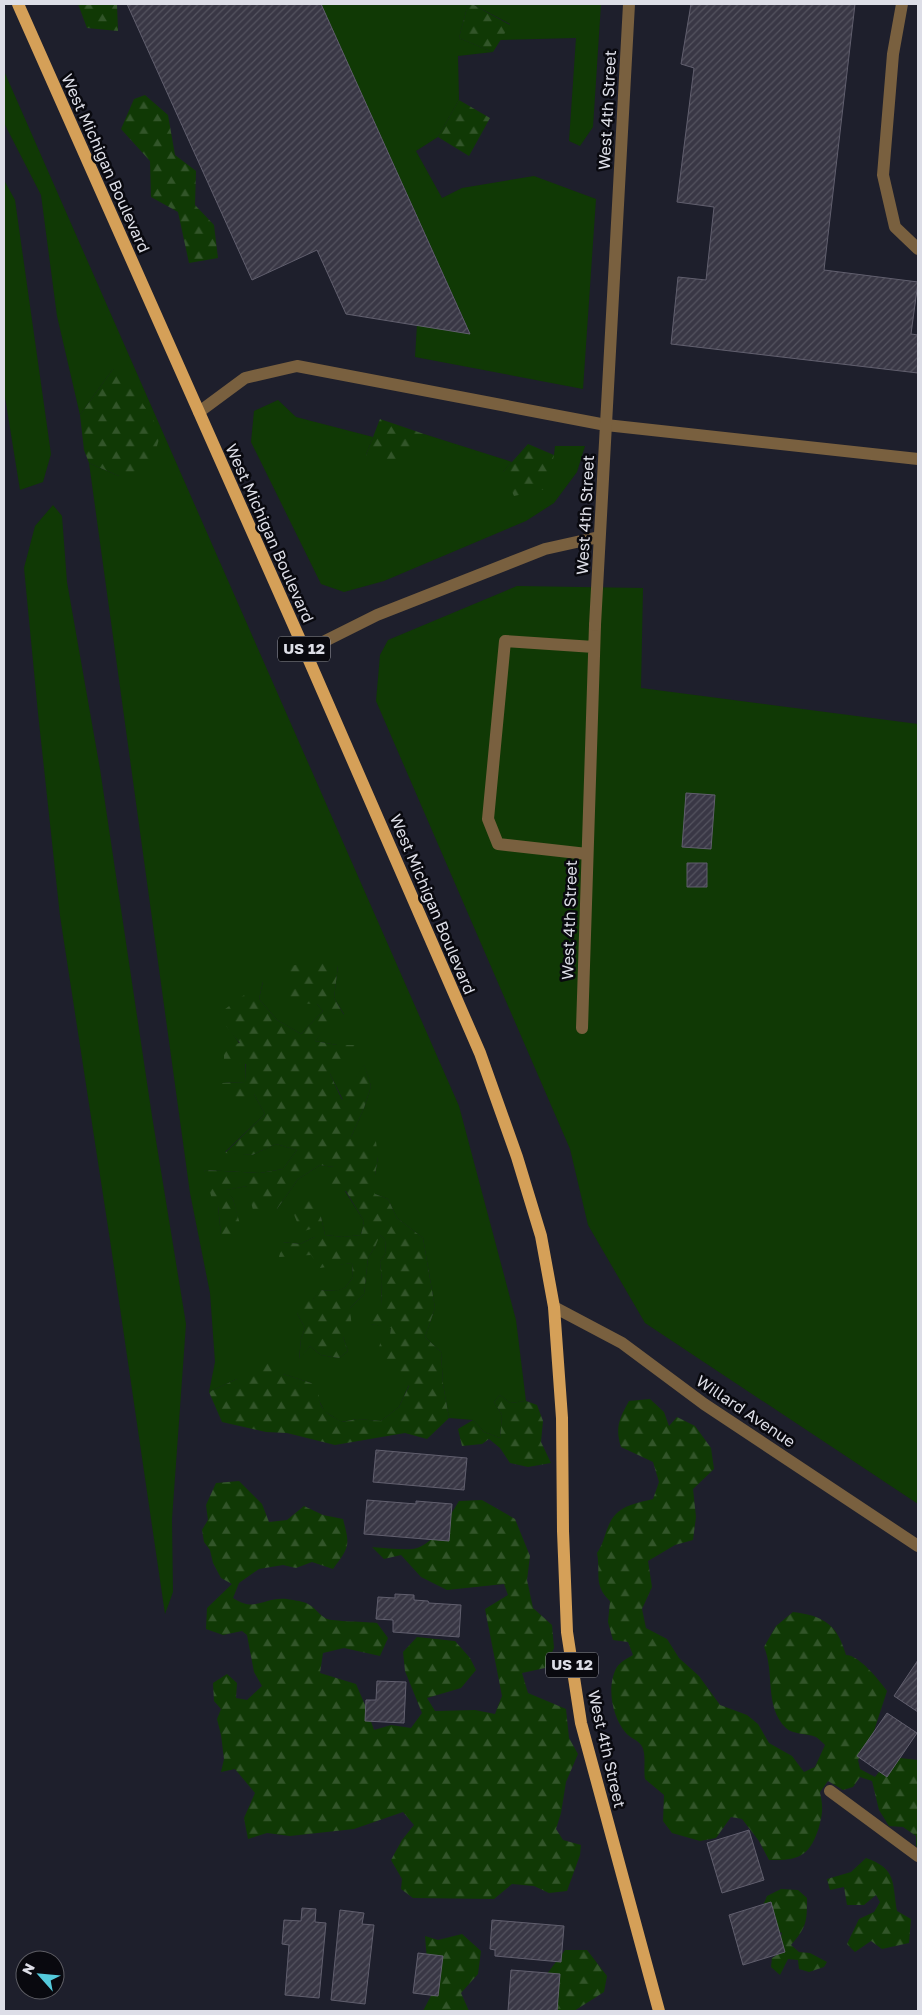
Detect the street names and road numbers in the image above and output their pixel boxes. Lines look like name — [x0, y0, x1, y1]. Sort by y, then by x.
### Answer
street label: West 4th Street — [594, 49, 620, 171]
street label: West Michigan Boulevard — [57, 70, 155, 256]
street label: West Michigan Boulevard — [221, 440, 319, 626]
street label: West 4th Street — [572, 454, 598, 576]
road number: US 12 — [278, 636, 330, 662]
street label: West Michigan Boulevard — [386, 811, 480, 997]
street label: West 4th Street — [557, 860, 581, 980]
street label: Willard Avenue — [693, 1370, 799, 1452]
road number: US 12 — [546, 1652, 598, 1678]
street label: West 4th Street — [584, 1688, 630, 1810]

